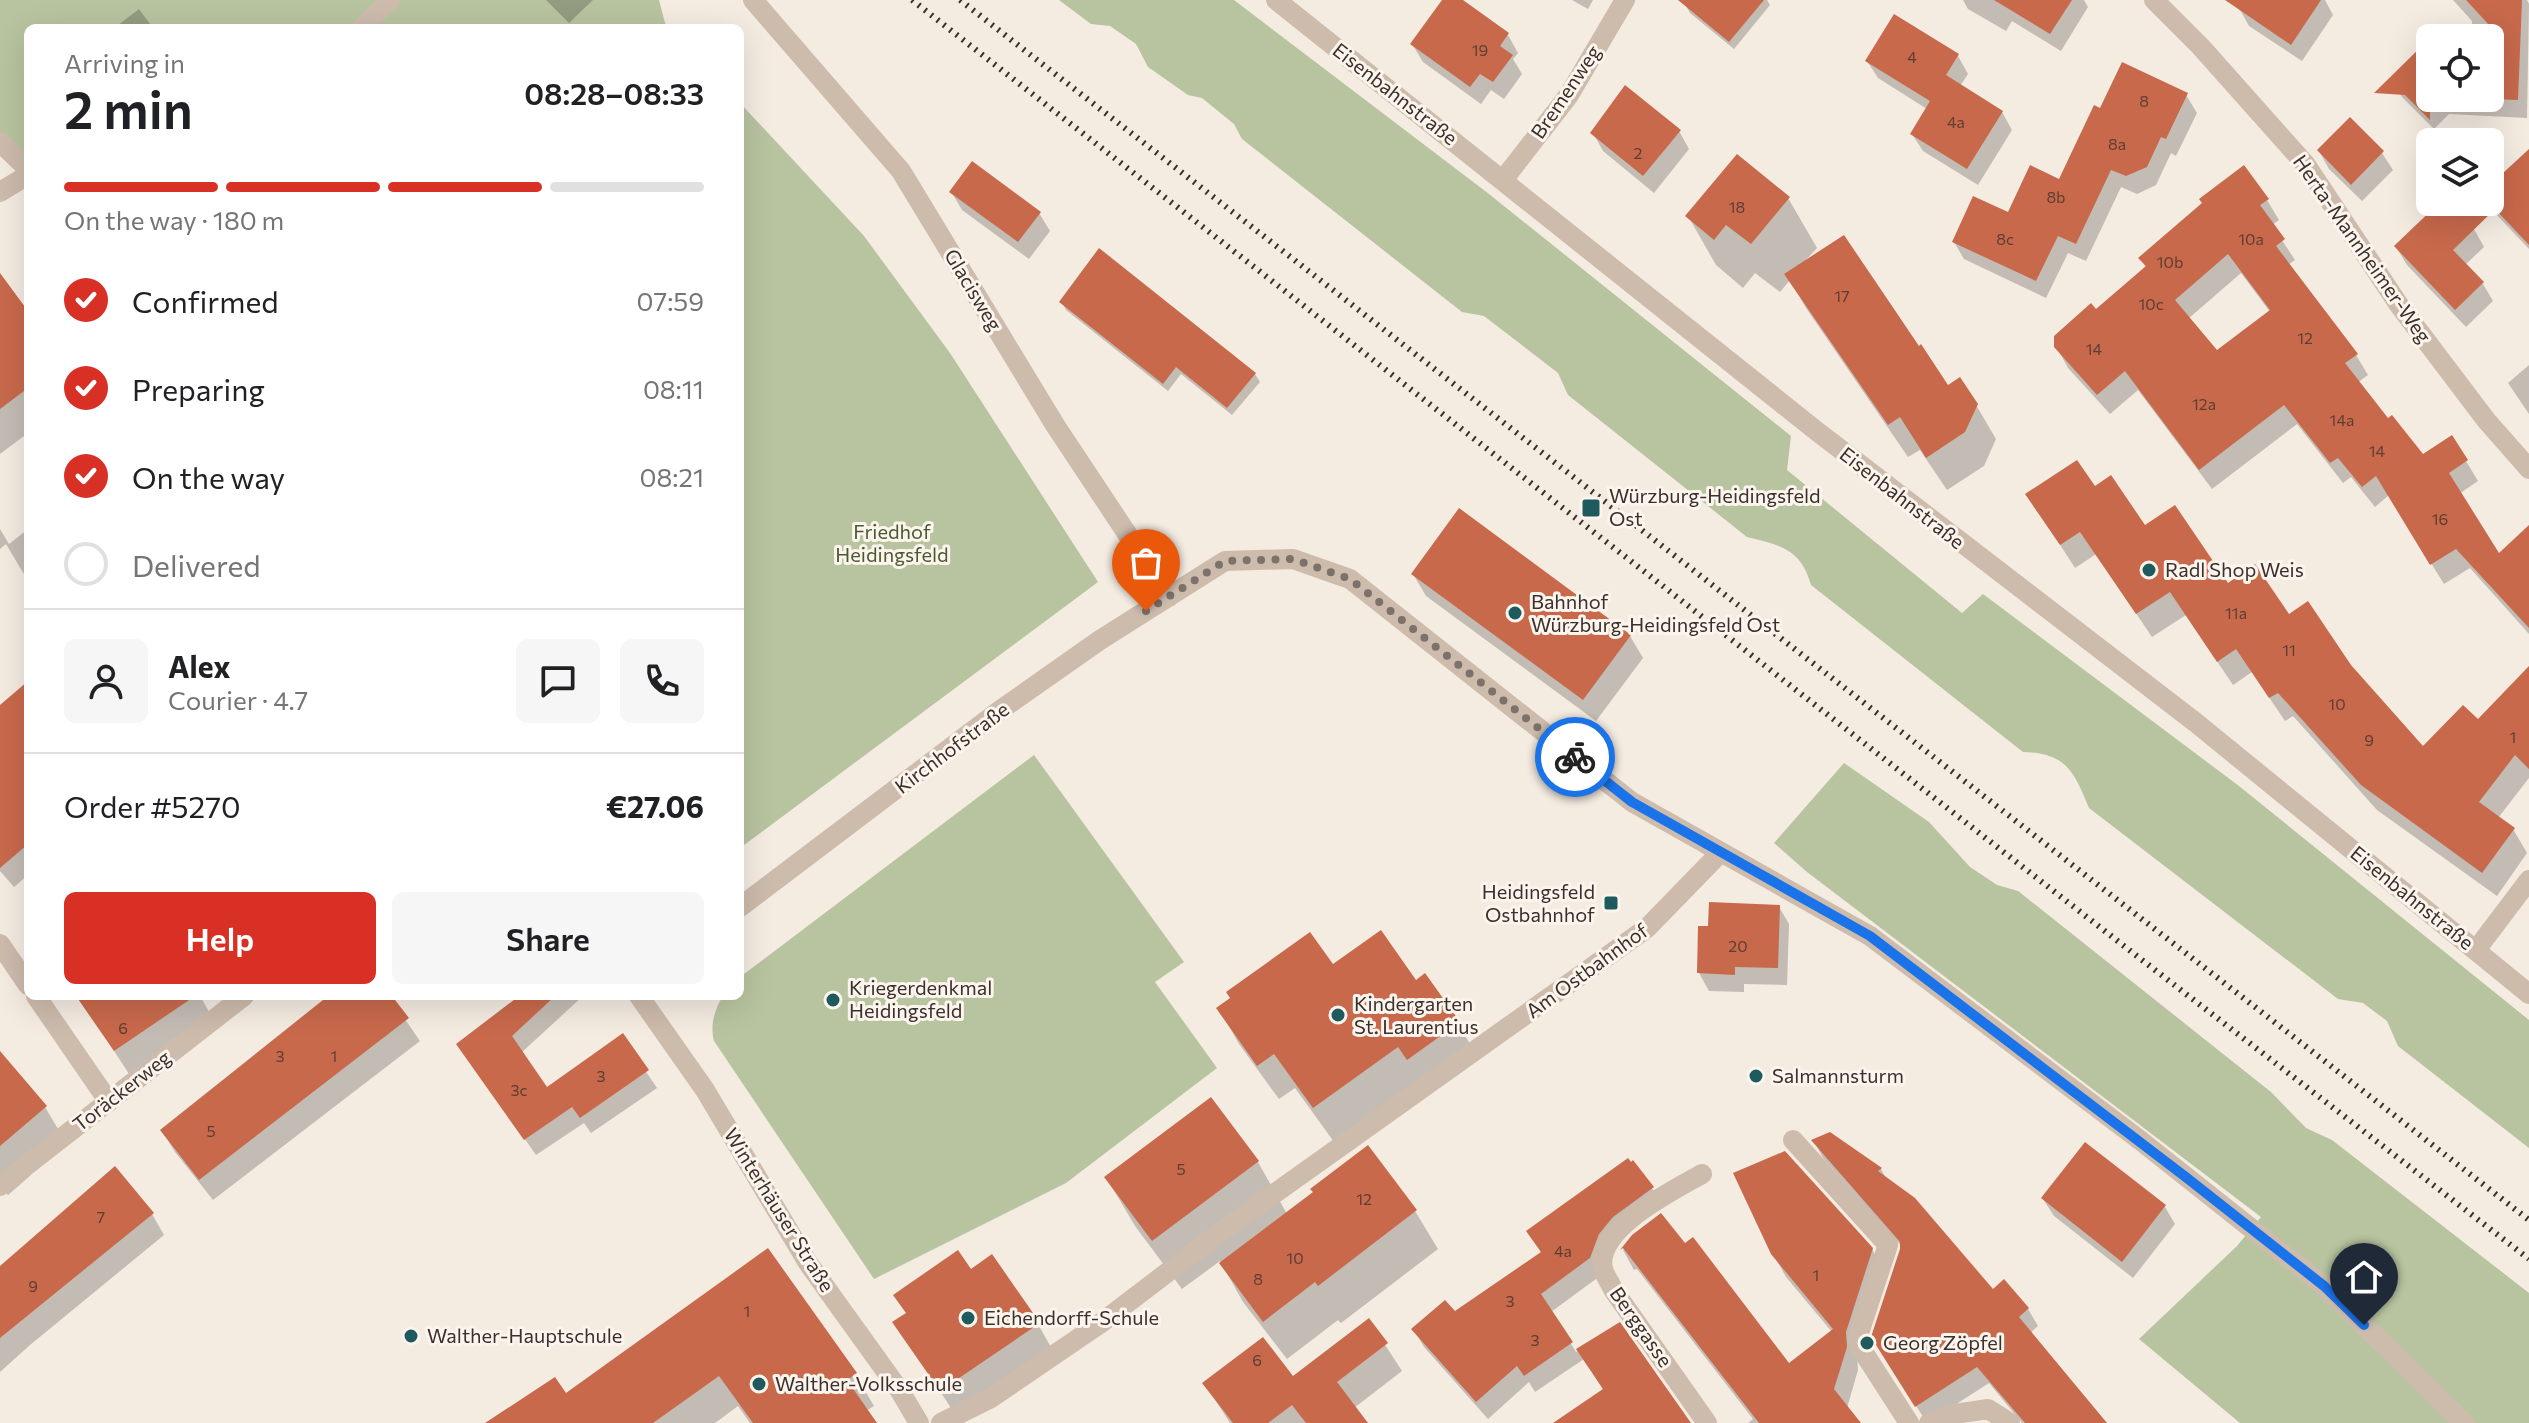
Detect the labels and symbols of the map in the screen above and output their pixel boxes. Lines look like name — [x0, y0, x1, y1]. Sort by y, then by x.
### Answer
street label: Eisenbahnstraße — [1329, 37, 1463, 149]
house number: 19 — [1472, 40, 1488, 59]
street label: Bremenweg — [1525, 40, 1605, 143]
house number: 4 — [1907, 47, 1917, 66]
house number: 8 — [2139, 91, 2149, 110]
house number: 4a — [1947, 112, 1965, 131]
house number: 8a — [2108, 134, 2126, 153]
house number: 2 — [1634, 143, 1643, 162]
street label: Herta-Mannheimer-Weg — [2289, 150, 2437, 347]
house number: 8b — [2046, 187, 2066, 206]
house number: 18 — [1729, 197, 1745, 216]
house number: 8c — [1996, 229, 2014, 248]
house number: 10a — [2238, 229, 2264, 248]
street label: Glacisweg — [940, 244, 1008, 335]
house number: 10b — [2157, 252, 2183, 271]
house number: 17 — [1834, 286, 1850, 305]
house number: 10c — [2138, 294, 2164, 313]
house number: 12 — [2297, 328, 2313, 347]
house number: 14 — [2086, 339, 2103, 358]
house number: 12a — [2192, 394, 2216, 413]
house number: 14a — [2330, 410, 2354, 429]
street label: Eisenbahnstraße — [1836, 441, 1970, 553]
house number: 14 — [2369, 441, 2386, 460]
place label: Würzburg-Heidingsfeld Ost — [1609, 483, 1821, 530]
marker: Würzburg-Heidingsfeld Ost — [1580, 497, 1602, 519]
house number: 16 — [2432, 509, 2448, 528]
park label: Friedhof Heidingsfeld — [835, 519, 949, 566]
pin — [1112, 529, 1180, 611]
place label: Radl Shop Weis — [2165, 557, 2304, 581]
marker: Radl Shop Weis — [2140, 561, 2158, 579]
place label: Bahnhof Würzburg-Heidingsfeld Ost — [1531, 589, 1780, 636]
house number: 11a — [2225, 603, 2247, 622]
marker: Bahnhof Würzburg-Heidingsfeld Ost — [1506, 604, 1524, 622]
house number: 11 — [2282, 640, 2296, 659]
house number: 10 — [2328, 694, 2346, 713]
street label: Kirchhofstraße — [890, 697, 1013, 798]
courier — [1535, 717, 1615, 797]
house number: 1 — [2510, 727, 2516, 746]
house number: 9 — [2364, 730, 2374, 749]
street label: Eisenbahnstraße — [2346, 840, 2479, 954]
place label: Heidingsfeld Ostbahnhof — [1482, 879, 1595, 926]
marker: Heidingsfeld Ostbahnhof — [1602, 894, 1620, 912]
street label: Am Ostbahnhof — [1521, 918, 1652, 1023]
house number: 20 — [1728, 936, 1748, 955]
place label: Kriegerdenkmal Heidingsfeld — [849, 975, 992, 1022]
marker: Kriegerdenkmal Heidingsfeld — [824, 991, 842, 1009]
place label: Kindergarten St. Laurentius — [1354, 991, 1479, 1038]
marker: Kindergarten St. Laurentius — [1329, 1006, 1347, 1024]
house number: 6 — [118, 1018, 128, 1037]
street label: Toräckerweg — [68, 1045, 175, 1136]
house number: 3 — [275, 1046, 285, 1065]
house number: 1 — [331, 1046, 337, 1065]
place label: Salmannsturm — [1772, 1063, 1904, 1087]
house number: 3 — [596, 1066, 606, 1085]
marker: Salmannsturm — [1747, 1067, 1765, 1085]
house number: 3c — [510, 1080, 528, 1099]
house number: 5 — [206, 1121, 216, 1140]
street label: Winterhäuser Straße — [720, 1123, 840, 1296]
house number: 5 — [1176, 1159, 1186, 1178]
house number: 12 — [1356, 1189, 1372, 1208]
house number: 7 — [97, 1207, 105, 1226]
house number: 4a — [1554, 1241, 1572, 1260]
pin — [2330, 1243, 2398, 1325]
house number: 10 — [1286, 1248, 1304, 1267]
house number: 1 — [1813, 1265, 1819, 1284]
house number: 8 — [1253, 1269, 1263, 1288]
house number: 9 — [28, 1276, 38, 1295]
street label: Berggasse — [1606, 1282, 1678, 1371]
house number: 3 — [1505, 1291, 1515, 1310]
house number: 1 — [744, 1301, 750, 1320]
place label: Eichendorff-Schule — [984, 1305, 1159, 1329]
marker: Eichendorff-Schule — [959, 1309, 977, 1327]
place label: Walther-Hauptschule — [427, 1323, 622, 1347]
marker: Walther-Hauptschule — [402, 1327, 420, 1345]
house number: 3 — [1530, 1330, 1540, 1349]
place label: Georg Zöpfel — [1883, 1330, 2003, 1354]
marker: Georg Zöpfel — [1858, 1334, 1876, 1352]
house number: 6 — [1252, 1350, 1262, 1369]
place label: Walther-Volksschule — [775, 1371, 962, 1395]
marker: Walther-Volksschule — [750, 1375, 768, 1393]

